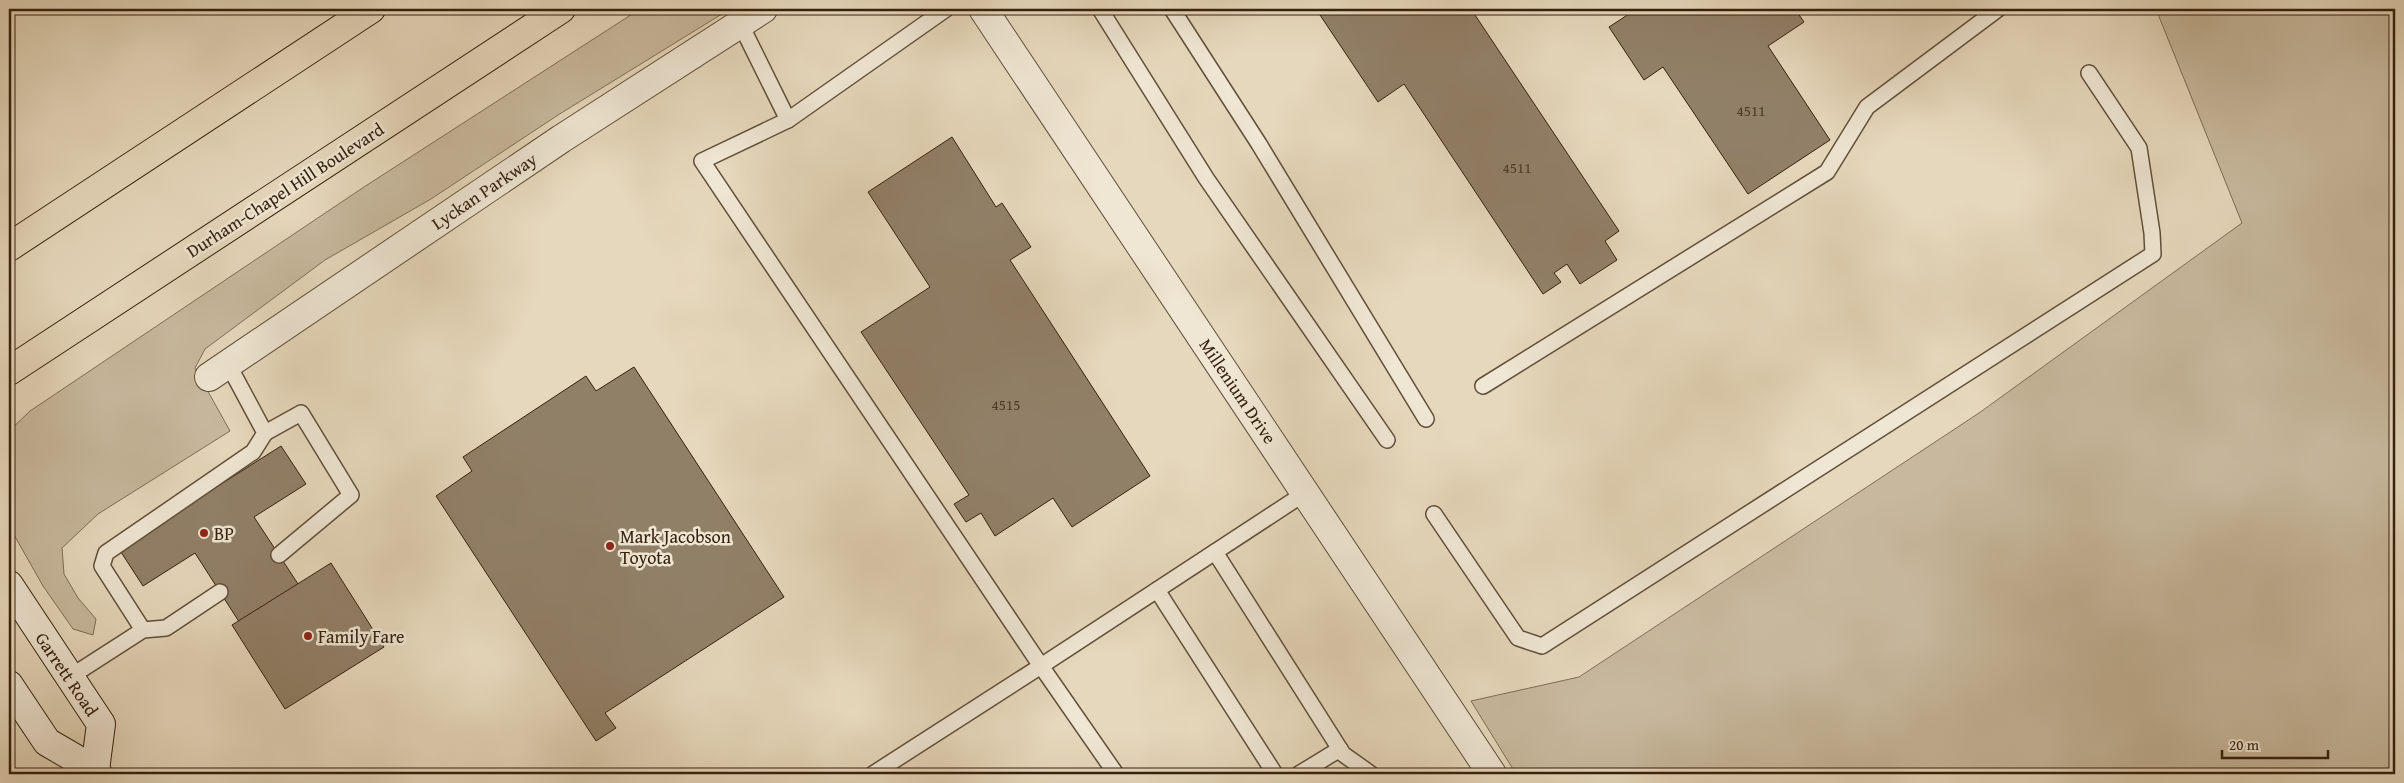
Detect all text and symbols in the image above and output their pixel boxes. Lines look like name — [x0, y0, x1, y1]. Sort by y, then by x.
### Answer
house number: 4511 — [1737, 100, 1765, 121]
street label: Durham-Chapel Hill Boulevard — [181, 116, 389, 264]
street label: Lyckan Parkway — [426, 146, 542, 236]
house number: 4511 — [1503, 157, 1531, 178]
street label: Millenium Drive — [1193, 333, 1283, 449]
house number: 4515 — [992, 394, 1020, 415]
place label: BP — [214, 520, 234, 547]
place label: Mark Jacobson Toyota — [620, 523, 731, 571]
marker: BP — [198, 527, 210, 539]
marker: Mark Jacobson Toyota — [604, 540, 616, 552]
place label: Family Fare — [318, 623, 405, 650]
street label: Garrett Road — [29, 626, 105, 722]
marker: Family Fare — [302, 630, 314, 642]
scale bar — [2222, 728, 2328, 760]
text: 20 m — [2229, 734, 2260, 755]

